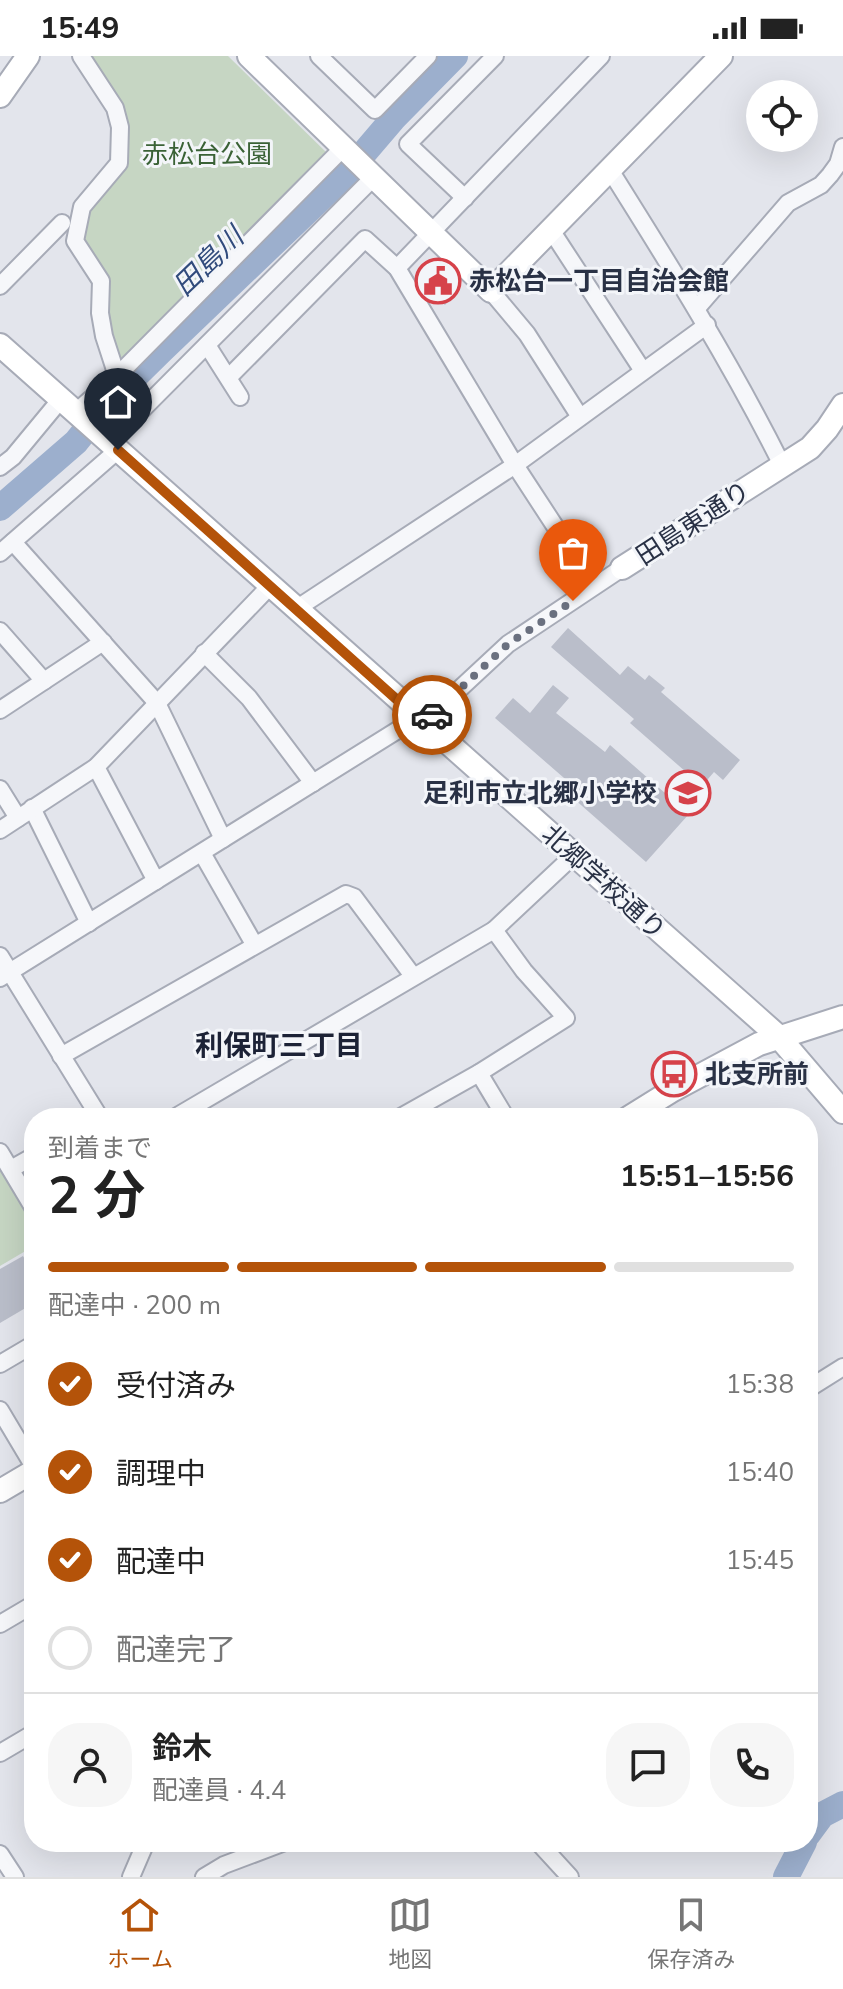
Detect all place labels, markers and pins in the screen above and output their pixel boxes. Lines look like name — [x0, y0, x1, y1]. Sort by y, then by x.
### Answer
public building icon: 赤松台一丁目自治会館 — [414, 257, 462, 305]
place label: 赤松台一丁目自治会館 — [469, 264, 729, 299]
pin — [84, 368, 152, 450]
pin — [539, 519, 607, 601]
school or university icon: 足利市立北郷小学校 — [664, 769, 712, 817]
place label: 足利市立北郷小学校 — [423, 776, 657, 811]
bus stop icon: 北支所前 — [650, 1050, 698, 1098]
place label: 北支所前 — [705, 1057, 809, 1092]

